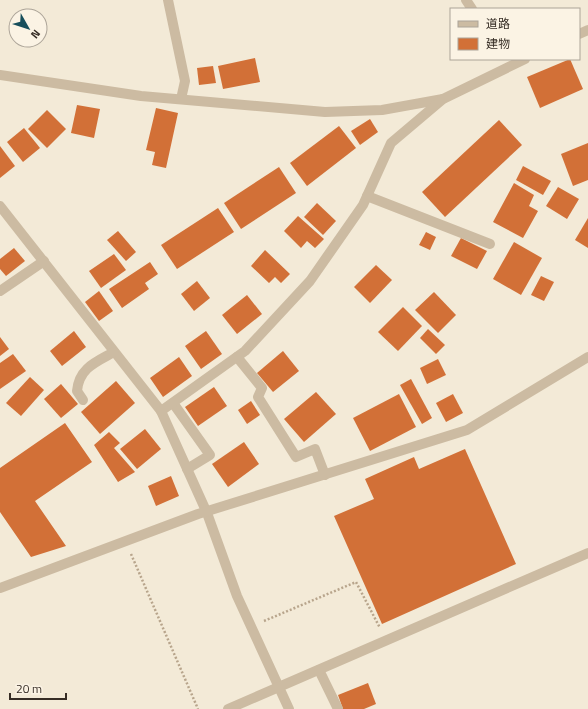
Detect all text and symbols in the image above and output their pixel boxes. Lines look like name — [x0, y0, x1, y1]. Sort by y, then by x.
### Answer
north arrow — [8, 8, 48, 48]
legend — [450, 8, 580, 60]
text: 道路 — [486, 14, 510, 33]
text: N — [27, 26, 44, 42]
text: 建物 — [486, 34, 510, 53]
scale bar — [10, 675, 66, 701]
text: 20 m — [16, 679, 42, 698]

